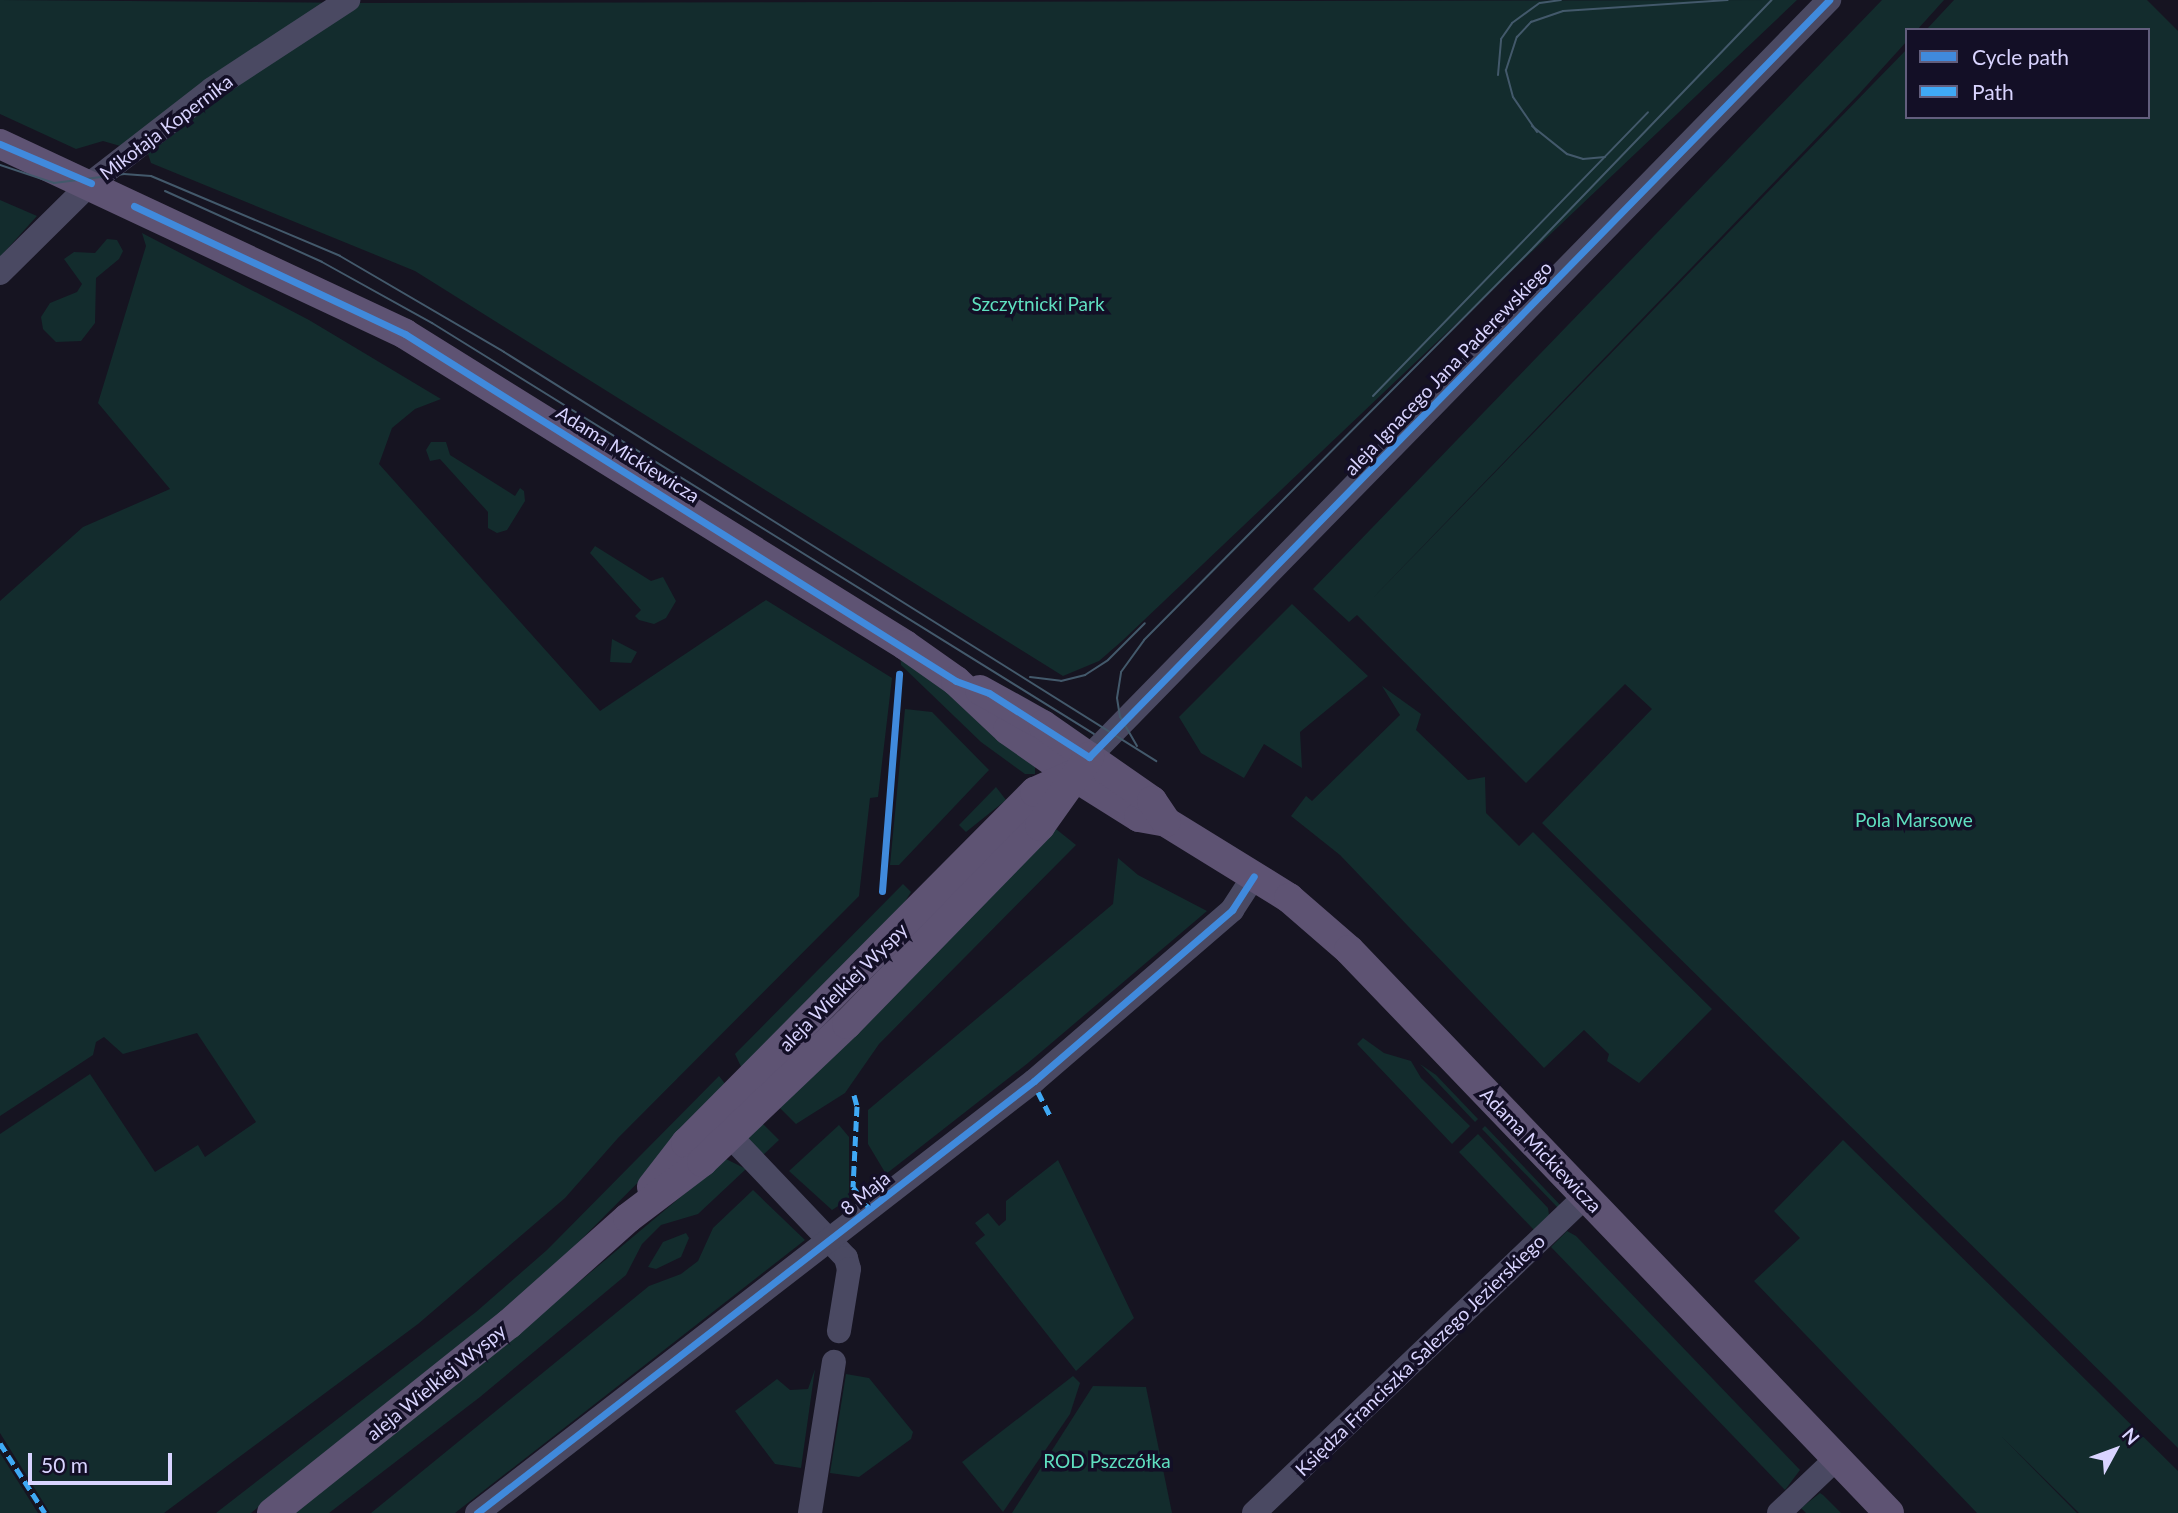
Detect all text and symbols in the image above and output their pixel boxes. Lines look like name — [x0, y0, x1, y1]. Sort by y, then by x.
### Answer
legend — [1905, 28, 2150, 119]
text: Cycle path — [1972, 44, 2069, 69]
street label: Mikołaja Kopernika — [95, 70, 237, 184]
text: Path — [1972, 79, 2014, 104]
street label: aleja Ignacego Jana Paderewskiego — [1339, 256, 1557, 480]
park label: Szczytnicki Park — [971, 293, 1105, 315]
street label: Adama Mickiewicza — [552, 401, 704, 507]
park label: Pola Marsowe — [1855, 809, 1973, 831]
street label: aleja Wielkiej Wyspy — [774, 918, 912, 1056]
street label: Adama Mickiewicza — [1476, 1083, 1606, 1217]
street label: 8 Maja — [836, 1166, 894, 1220]
street label: Księdza Franciszka Salezego Jezierskiego — [1290, 1229, 1550, 1481]
street label: aleja Wielkiej Wyspy — [362, 1319, 510, 1445]
north arrow — [2080, 1415, 2150, 1485]
text: N — [2118, 1423, 2145, 1449]
scale bar — [32, 1440, 175, 1484]
park label: ROD Pszczółka — [1043, 1450, 1171, 1472]
text: 50 m — [41, 1452, 88, 1477]

